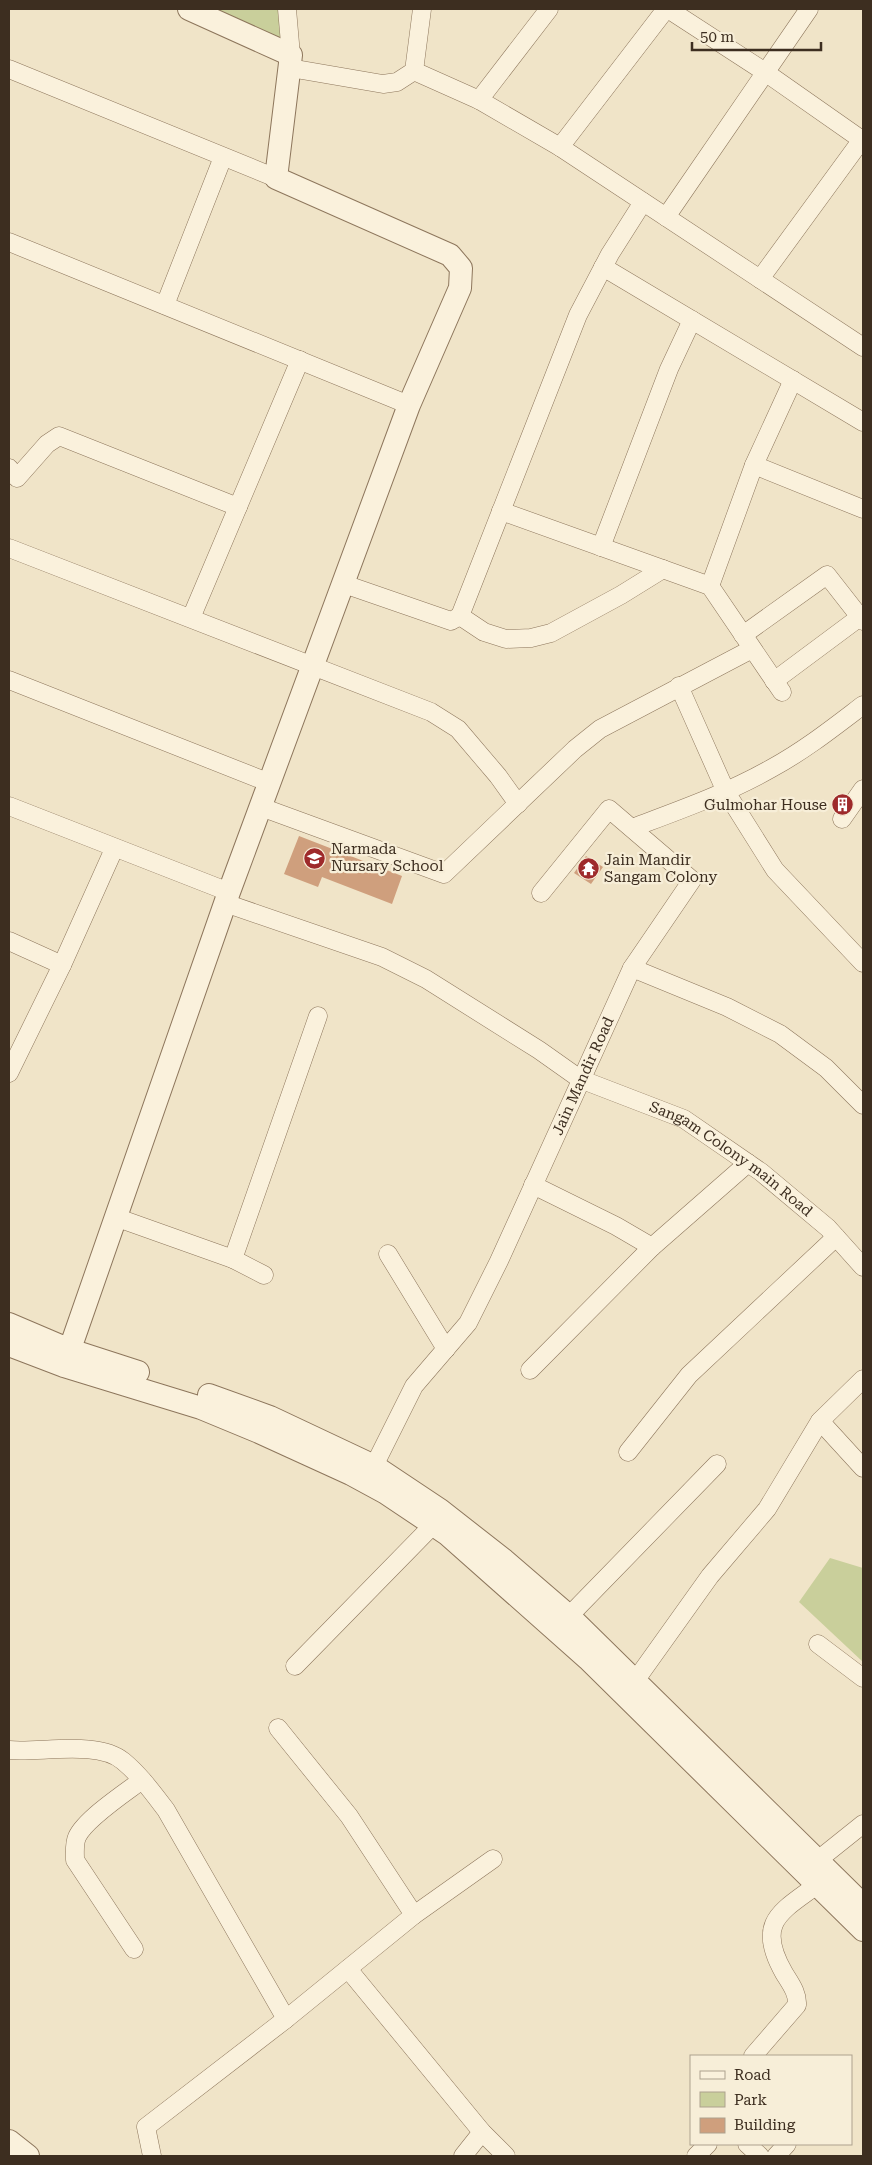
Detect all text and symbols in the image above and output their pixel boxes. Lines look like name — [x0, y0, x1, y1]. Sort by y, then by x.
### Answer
scale bar — [692, 20, 821, 52]
text: 50 m — [700, 28, 735, 46]
building icon: Gulmohar House — [831, 793, 855, 817]
place label: Gulmohar House — [704, 796, 827, 814]
place label: Narmada Nursary School — [331, 840, 444, 875]
school or university icon: Narmada Nursary School — [303, 846, 327, 870]
place label: Jain Mandir Sangam Colony — [604, 851, 718, 886]
temple icon: Jain Mandir Sangam Colony — [576, 857, 600, 881]
street label: Jain Mandir Road — [548, 1014, 618, 1138]
street label: Sangam Colony main Road — [647, 1098, 816, 1220]
legend — [690, 2055, 852, 2145]
text: Road — [734, 2066, 771, 2084]
text: Park — [734, 2091, 768, 2109]
text: Building — [734, 2116, 796, 2134]

